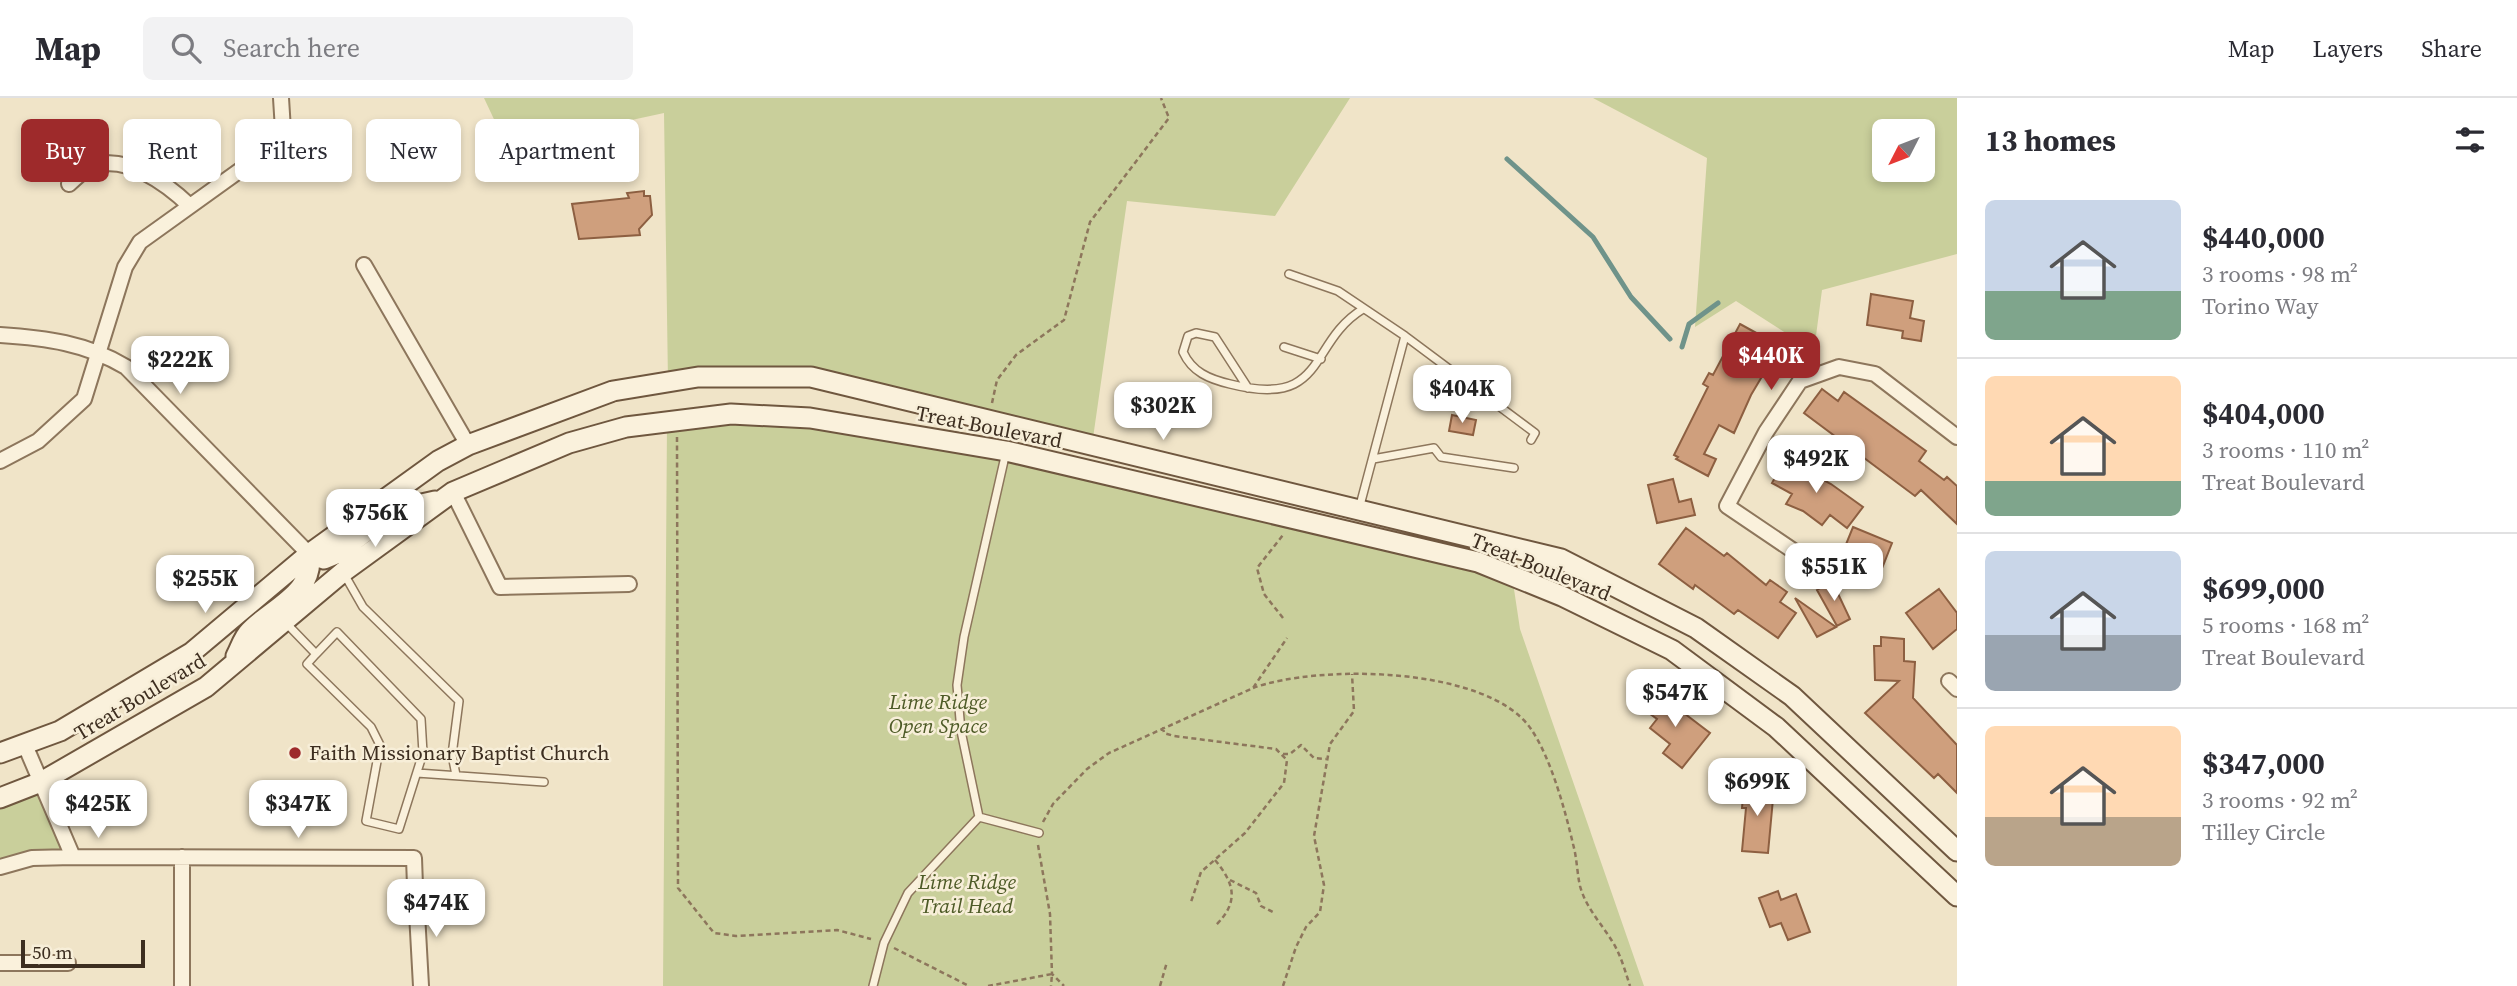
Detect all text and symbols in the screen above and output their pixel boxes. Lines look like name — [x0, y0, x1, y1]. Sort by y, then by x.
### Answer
search box — [143, 17, 633, 80]
text: Map — [35, 26, 101, 71]
icon: search — [167, 29, 205, 67]
text: Search here — [223, 30, 360, 66]
text: Map — [2228, 32, 2275, 65]
text: Layers — [2313, 32, 2383, 65]
text: Share — [2421, 32, 2482, 65]
chip: Buy — [21, 119, 109, 182]
chip: Rent — [123, 119, 221, 182]
chip: Filters — [235, 119, 352, 182]
chip: New — [366, 119, 461, 182]
chip: Apartment — [475, 119, 639, 182]
north arrow — [1872, 119, 1936, 182]
map controls — [1872, 119, 1935, 182]
text: 13 homes — [1985, 120, 2116, 161]
icon: filters — [2451, 121, 2489, 159]
text: $440,000 — [2202, 217, 2325, 258]
icon: home — [2041, 228, 2125, 312]
text: 3 rooms · 98 m² — [2202, 258, 2358, 290]
text: Torino Way — [2202, 290, 2319, 322]
pin: $440K — [1722, 332, 1820, 392]
pin: $222K — [131, 336, 229, 396]
text: $440K — [1738, 339, 1804, 371]
text: $222K — [147, 343, 213, 375]
pin: $404K — [1413, 366, 1511, 425]
text: $404K — [1429, 372, 1495, 404]
pin: $302K — [1114, 382, 1212, 442]
text: $302K — [1130, 389, 1196, 421]
text: $404,000 — [2202, 393, 2325, 434]
street label: Treat Boulevard — [913, 398, 1065, 455]
icon: home — [2041, 404, 2125, 488]
text: 3 rooms · 110 m² — [2202, 434, 2369, 466]
pin: $492K — [1767, 436, 1865, 495]
text: $492K — [1783, 442, 1849, 474]
text: Treat Boulevard — [2202, 466, 2365, 498]
pin: $756K — [326, 490, 424, 549]
text: $756K — [342, 496, 408, 528]
street label: Treat Boulevard — [1467, 525, 1616, 608]
pin: $551K — [1785, 544, 1883, 603]
text: $551K — [1801, 550, 1867, 582]
pin: $255K — [156, 556, 254, 615]
text: $255K — [172, 562, 238, 594]
text: $699,000 — [2202, 568, 2325, 609]
icon: home — [2041, 579, 2125, 663]
text: 5 rooms · 168 m² — [2202, 609, 2369, 641]
text: Treat Boulevard — [2202, 641, 2365, 673]
street label: Treat Boulevard — [69, 646, 211, 747]
pin: $547K — [1626, 670, 1724, 729]
text: $547K — [1642, 676, 1708, 708]
park label: Lime Ridge Open Space — [888, 687, 988, 740]
place label: Faith Missionary Baptist Church — [309, 738, 610, 767]
text: $347,000 — [2202, 743, 2325, 784]
marker: Faith Missionary Baptist Church — [287, 745, 303, 761]
icon: home — [2041, 754, 2125, 838]
pin: $699K — [1708, 758, 1806, 818]
text: $699K — [1724, 765, 1790, 797]
pin: $425K — [49, 780, 147, 840]
pin: $347K — [249, 780, 347, 840]
text: 3 rooms · 92 m² — [2202, 784, 2358, 816]
text: $425K — [65, 787, 131, 819]
text: $347K — [265, 787, 331, 819]
text: Tilley Circle — [2202, 816, 2326, 848]
park label: Lime Ridge Trail Head — [917, 867, 1017, 920]
pin: $474K — [387, 880, 485, 939]
text: $474K — [403, 886, 469, 918]
scale bar — [21, 937, 145, 969]
text: 50 m — [32, 939, 73, 965]

